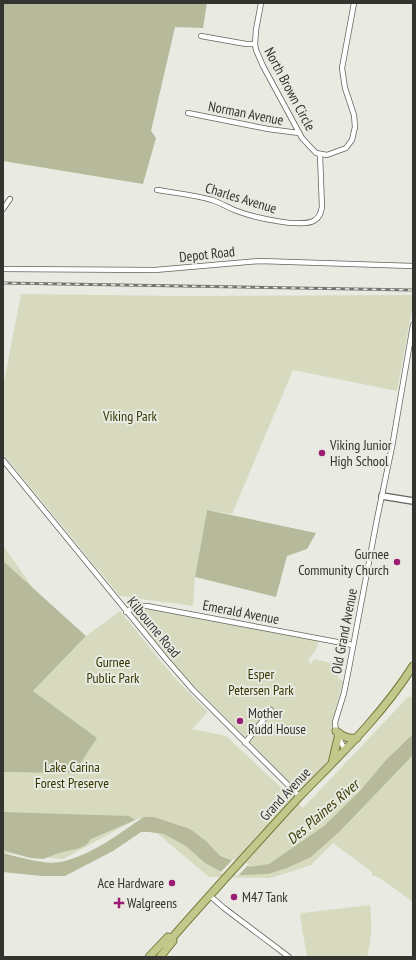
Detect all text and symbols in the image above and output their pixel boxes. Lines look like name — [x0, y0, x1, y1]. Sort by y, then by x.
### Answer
street label: North Brown Circle — [261, 44, 320, 134]
street label: Norman Avenue — [207, 97, 285, 129]
street label: Charles Avenue — [203, 179, 279, 217]
street label: Depot Road — [178, 242, 236, 266]
park label: Viking Park — [102, 407, 158, 425]
place label: Viking Junior High School — [329, 436, 392, 470]
marker: Viking Junior High School — [317, 448, 327, 458]
place label: Gurnee Community Church — [298, 545, 389, 579]
marker: Gurnee Community Church — [392, 557, 402, 567]
street label: Old Grand Avenue — [327, 587, 361, 675]
street label: Kilbourne Road — [123, 593, 185, 661]
street label: Emerald Avenue — [201, 596, 281, 628]
park label: Gurnee Public Park — [87, 653, 140, 687]
park label: Esper Petersen Park — [228, 665, 294, 699]
place label: Mother Rudd House — [248, 704, 306, 738]
marker: Mother Rudd House — [235, 716, 245, 726]
park label: Lake Carina Forest Preserve — [35, 758, 109, 792]
street label: Grand Avenue — [256, 763, 314, 824]
water label: Des Plaines River — [283, 774, 364, 848]
place label: Ace Hardware — [98, 874, 164, 892]
marker: Ace Hardware — [167, 878, 177, 888]
place label: M47 Tank — [242, 888, 288, 906]
marker: M47 Tank — [229, 892, 239, 902]
place label: Walgreens — [127, 894, 177, 912]
marker: Walgreens — [114, 898, 124, 908]

